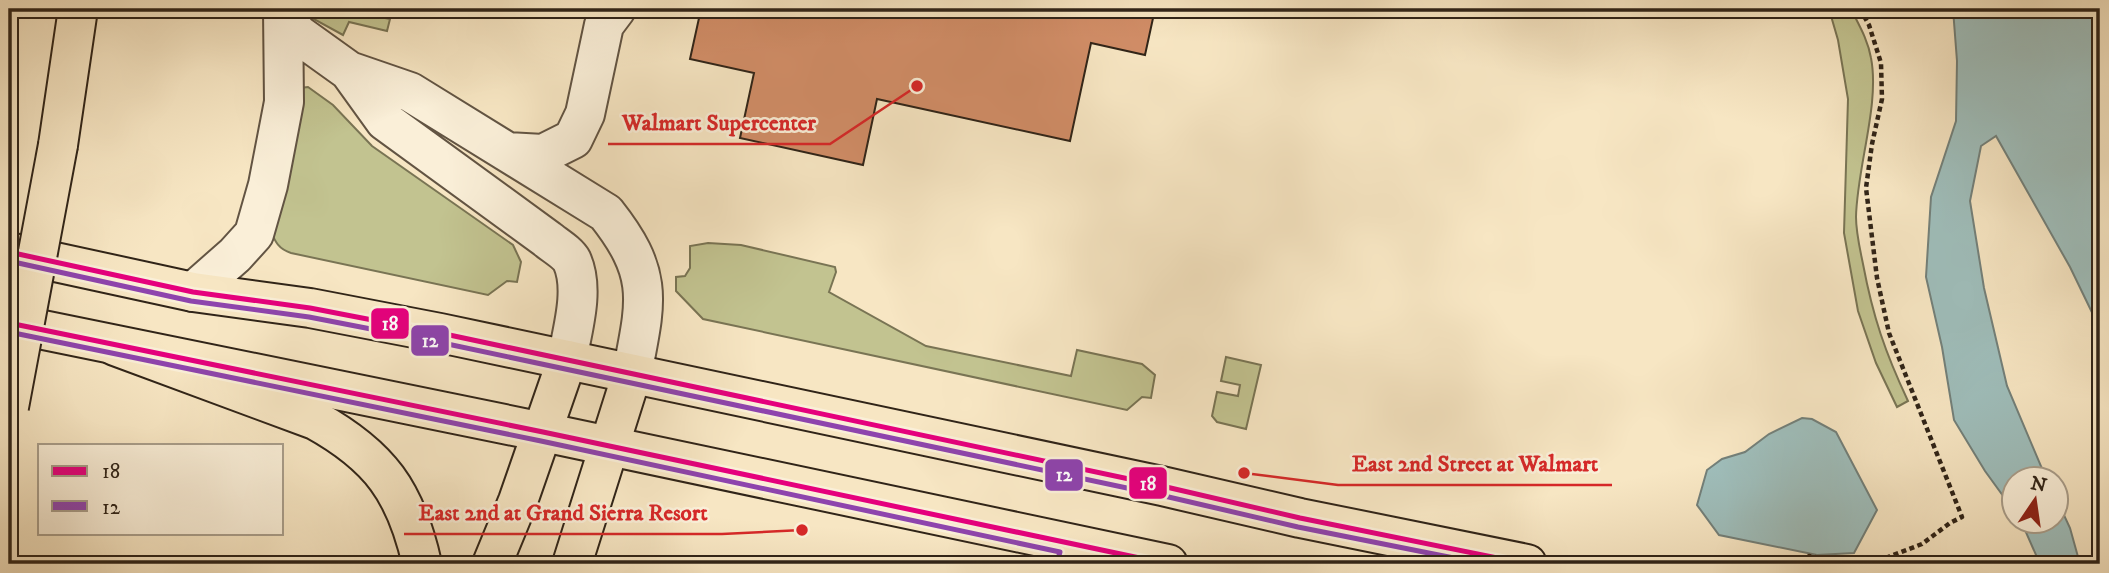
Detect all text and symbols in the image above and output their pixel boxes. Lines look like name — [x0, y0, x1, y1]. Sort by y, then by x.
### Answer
callout: Walmart Supercenter — [608, 100, 830, 144]
text: Walmart Supercenter — [621, 109, 816, 138]
line badge: 18 — [370, 307, 410, 340]
text: 18 — [382, 313, 399, 336]
line badge: 12 — [410, 324, 450, 357]
text: 12 — [422, 330, 439, 353]
callout: East 2nd Street at Walmart — [1338, 441, 1612, 485]
legend — [38, 444, 284, 534]
text: East 2nd Street at Walmart — [1352, 450, 1599, 479]
line badge: 12 — [1044, 458, 1084, 492]
text: 18 — [102, 459, 120, 485]
text: 12 — [1056, 464, 1073, 487]
north arrow — [2000, 464, 2070, 534]
line badge: 18 — [1128, 466, 1168, 500]
text: N — [2028, 472, 2049, 498]
text: 18 — [1140, 473, 1157, 496]
callout: East 2nd at Grand Sierra Resort — [404, 490, 722, 534]
text: 12 — [102, 495, 121, 521]
text: East 2nd at Grand Sierra Resort — [418, 499, 708, 528]

